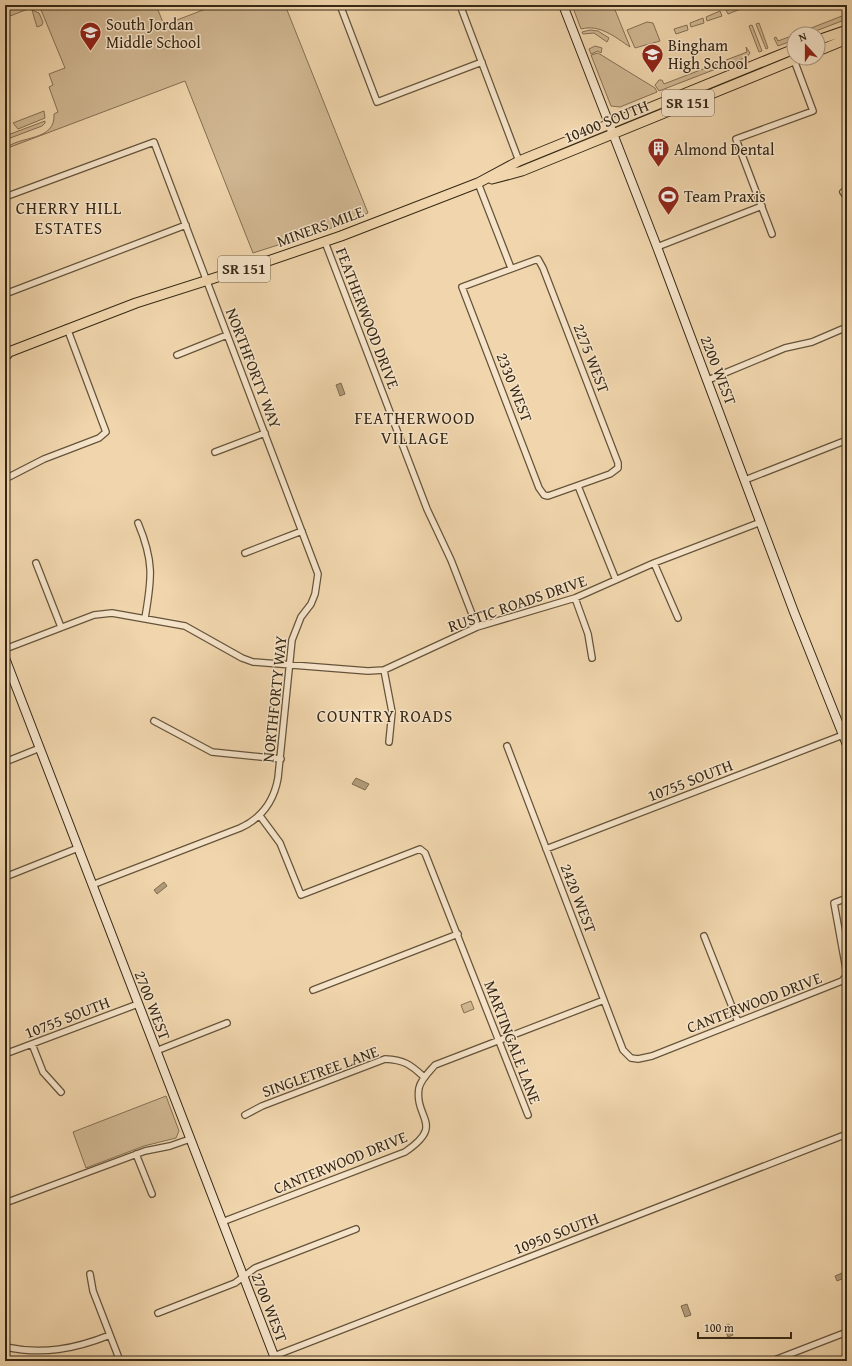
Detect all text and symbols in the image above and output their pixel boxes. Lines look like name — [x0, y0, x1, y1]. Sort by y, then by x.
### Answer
place label: South Jordan Middle School — [106, 12, 201, 54]
school or university icon: South Jordan Middle School — [77, 20, 103, 53]
north arrow — [786, 26, 826, 66]
text: N — [796, 28, 809, 45]
place label: Bingham High School — [668, 33, 749, 75]
school or university icon: Bingham High School — [639, 41, 665, 74]
road number: SR 151 — [662, 90, 714, 116]
street label: 10400 SOUTH — [560, 93, 652, 149]
building icon: Almond Dental — [645, 136, 671, 169]
place label: Almond Dental — [674, 137, 775, 161]
sports icon: Team Praxis — [655, 183, 681, 216]
place label: Team Praxis — [684, 184, 766, 208]
district label: CHERRY HILL ESTATES — [16, 195, 122, 240]
street label: MINERS MILE — [273, 199, 367, 253]
street label: FEATHERWOOD DRIVE — [330, 244, 406, 392]
road number: SR 151 — [218, 256, 270, 282]
street label: NORTHFORTY WAY — [220, 304, 288, 432]
street label: 2275 WEST — [568, 320, 616, 396]
street label: 2200 WEST — [695, 332, 743, 408]
street label: 2330 WEST — [491, 349, 539, 425]
district label: FEATHERWOOD VILLAGE — [354, 405, 476, 450]
street label: RUSTIC ROADS DRIVE — [444, 568, 590, 638]
street label: NORTHFORTY WAY — [255, 634, 293, 764]
district label: COUNTRY ROADS — [317, 703, 453, 728]
street label: 10755 SOUTH — [644, 753, 737, 807]
street label: 2420 WEST — [555, 860, 603, 936]
street label: CANTERWOOD DRIVE — [683, 965, 825, 1039]
street label: 2700 WEST — [129, 967, 177, 1043]
street label: MARTINGALE LANE — [478, 977, 548, 1107]
street label: 10755 SOUTH — [21, 990, 114, 1044]
street label: SINGLETREE LANE — [258, 1039, 382, 1103]
street label: CANTERWOOD DRIVE — [269, 1124, 411, 1200]
street label: 10950 SOUTH — [510, 1206, 603, 1260]
street label: 2700 WEST — [246, 1269, 294, 1345]
scale bar — [698, 1314, 791, 1340]
text: 100 m — [704, 1319, 734, 1336]

